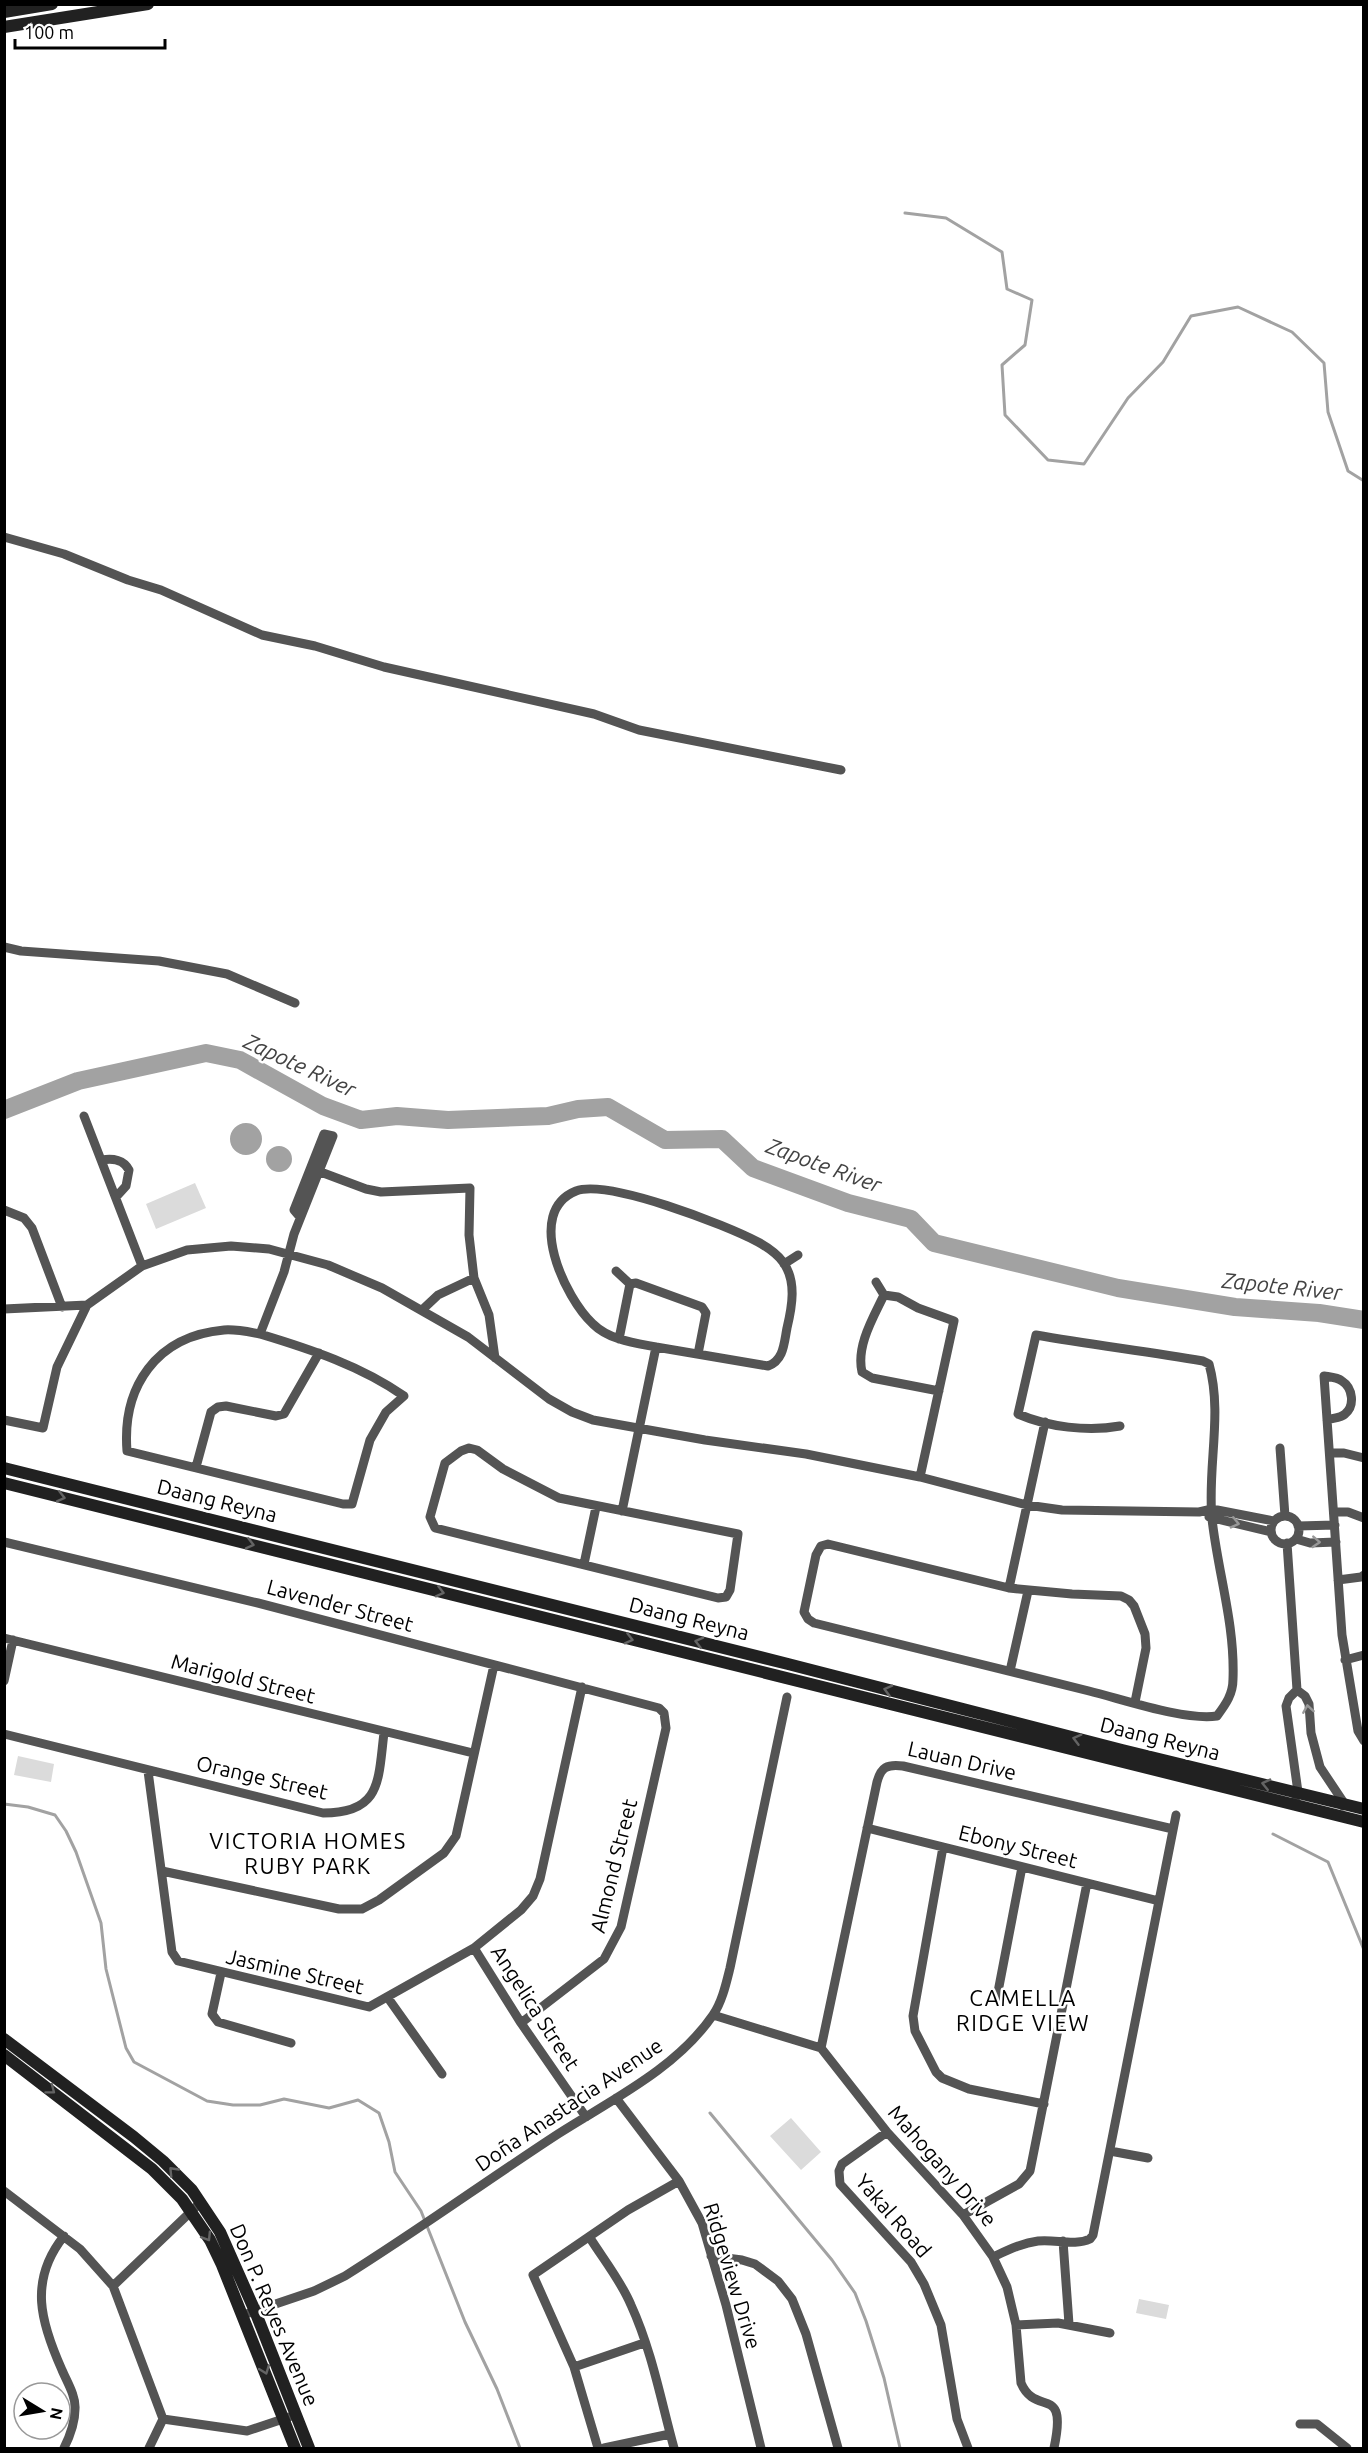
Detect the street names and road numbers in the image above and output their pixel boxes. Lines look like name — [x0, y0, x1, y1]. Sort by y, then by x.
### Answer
street label: Daang Reyna — [155, 1474, 280, 1527]
street label: Lavender Street — [264, 1574, 416, 1636]
street label: Daang Reyna — [627, 1592, 752, 1645]
street label: Marigold Street — [169, 1649, 318, 1708]
street label: Daang Reyna — [1098, 1712, 1223, 1765]
street label: Lauan Drive — [906, 1736, 1019, 1784]
street label: Orange Street — [194, 1750, 330, 1804]
street label: Almond Street — [585, 1796, 641, 1935]
street label: Ebony Street — [956, 1820, 1080, 1872]
street label: Angelica Street — [487, 1941, 585, 2074]
street label: Jasmine Street — [224, 1944, 366, 1999]
street label: Doña Anastacia Avenue — [470, 2033, 667, 2176]
street label: Mahogany Drive — [884, 2100, 1002, 2231]
street label: Yakal Road — [851, 2169, 936, 2262]
street label: Ridgeview Drive — [699, 2200, 767, 2352]
street label: Don P. Reyes Avenue — [226, 2220, 324, 2409]

